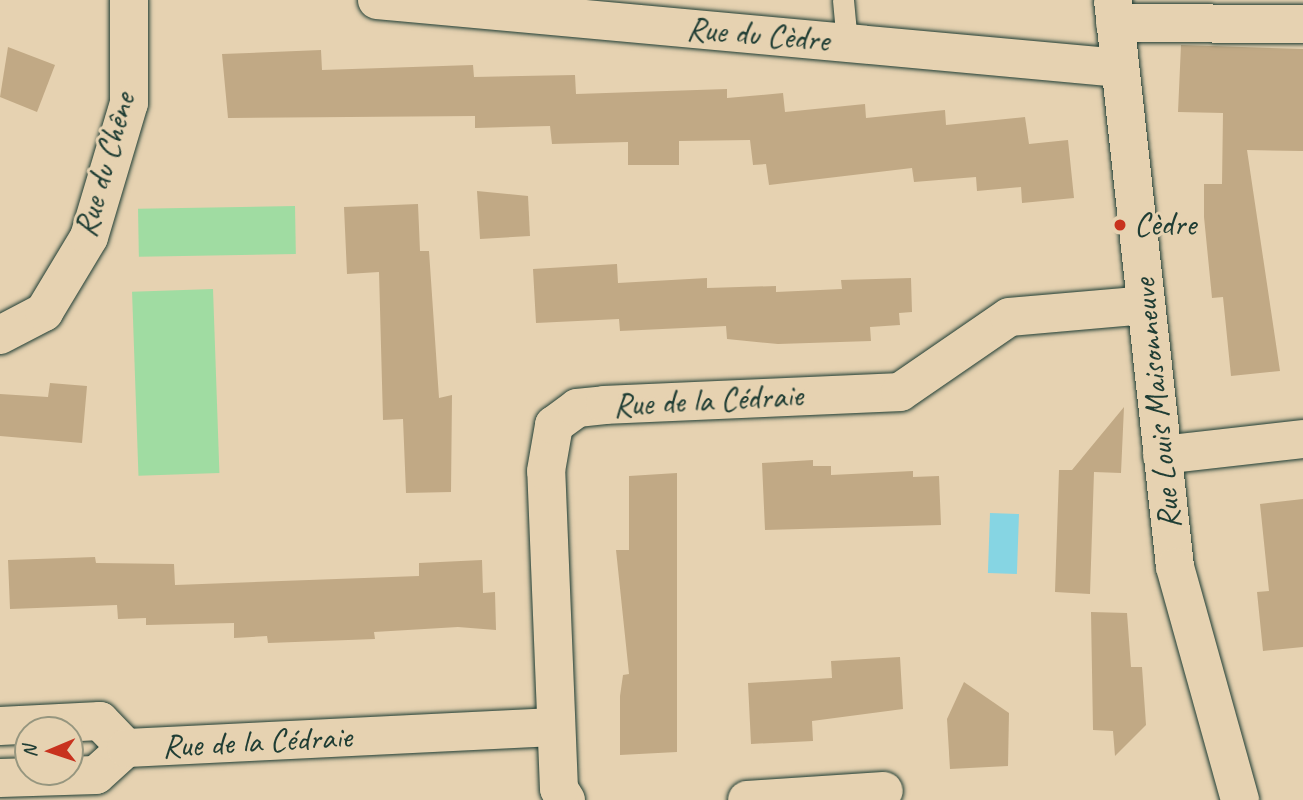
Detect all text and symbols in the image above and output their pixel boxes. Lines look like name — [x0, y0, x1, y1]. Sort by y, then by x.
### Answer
street label: Rue du Cèdre — [685, 9, 831, 61]
street label: Rue du Chêne — [66, 89, 144, 241]
place label: Cèdre — [1134, 205, 1196, 245]
marker: Cèdre — [1112, 217, 1128, 233]
street label: Rue Louis Maisonneuve — [1124, 276, 1190, 532]
street label: Rue de la Cédraie — [612, 376, 804, 426]
north arrow — [14, 716, 84, 786]
street label: Rue de la Cédraie — [161, 717, 353, 767]
text: N — [18, 745, 42, 758]

